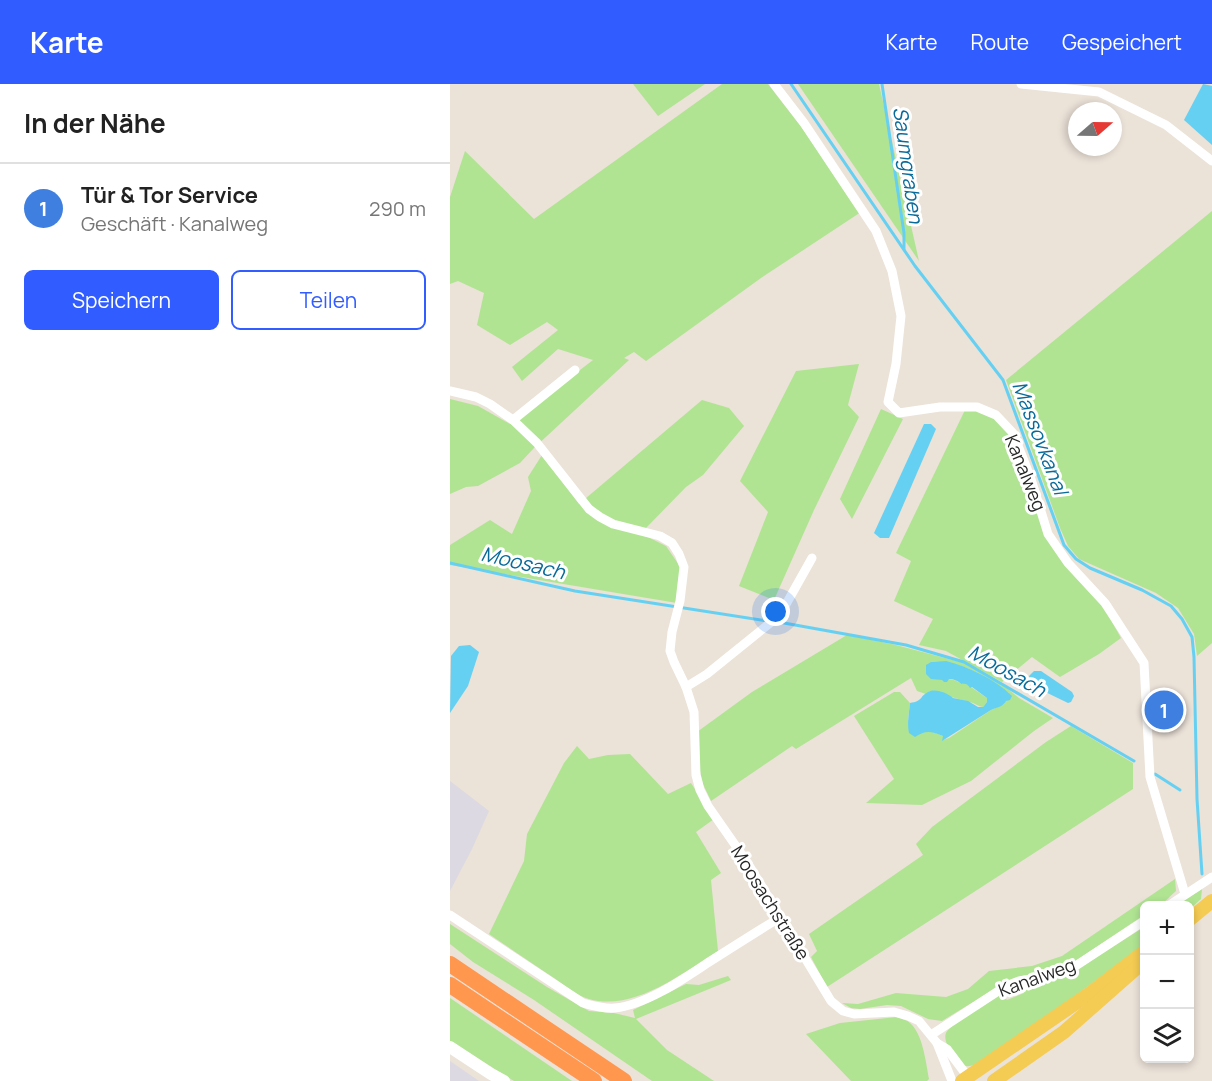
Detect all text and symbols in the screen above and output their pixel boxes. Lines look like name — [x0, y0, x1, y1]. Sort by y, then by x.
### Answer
text: Karte — [30, 23, 104, 61]
text: Karte — [886, 28, 938, 56]
text: Route — [971, 28, 1029, 56]
text: Gespeichert — [1062, 28, 1182, 56]
north arrow — [1068, 102, 1122, 156]
text: In der Nähe — [24, 105, 166, 141]
water label: Saumgraben — [887, 105, 930, 226]
text: Tür & Tor Service — [81, 180, 258, 210]
text: 1 — [39, 195, 48, 222]
text: 290 m — [369, 195, 426, 222]
text: Geschäft · Kanalweg — [81, 210, 268, 237]
button: Speichern — [24, 270, 219, 330]
button: Teilen — [231, 270, 426, 330]
water label: Massovkanal — [1007, 377, 1075, 500]
street label: Kanalweg — [1000, 431, 1052, 514]
water label: Moosach — [479, 540, 569, 585]
your location — [761, 597, 790, 626]
water label: Moosach — [964, 638, 1052, 703]
pin: 1 — [1144, 688, 1184, 732]
street label: Moosachstraße — [726, 841, 816, 964]
map controls — [1140, 901, 1194, 1063]
button: + — [1140, 901, 1194, 955]
street label: Kanalweg — [995, 952, 1078, 1002]
button: − — [1140, 955, 1194, 1009]
button: layers — [1140, 1009, 1194, 1063]

